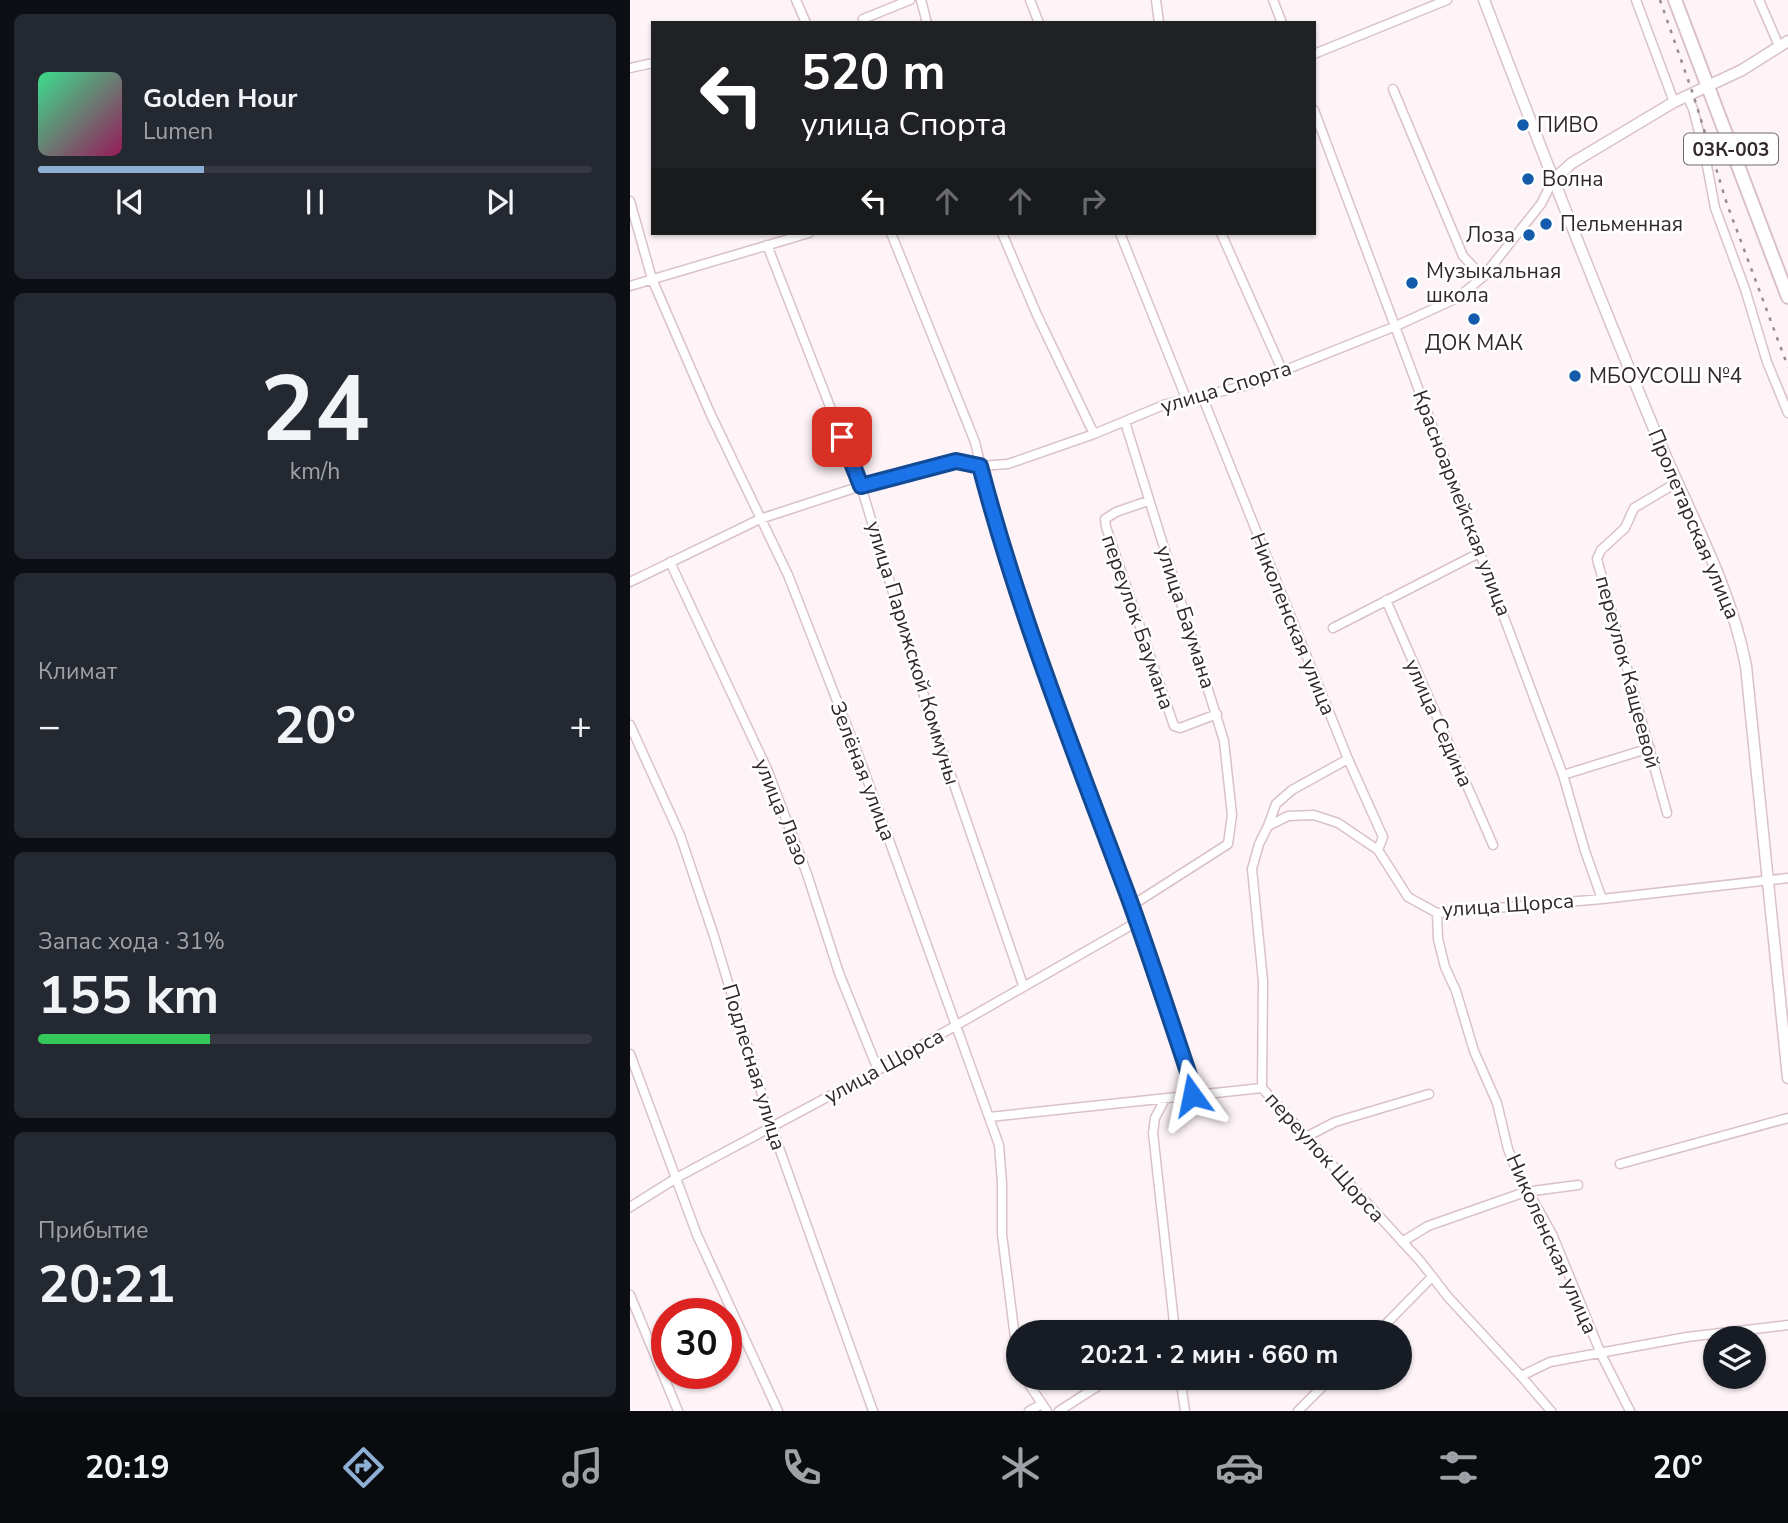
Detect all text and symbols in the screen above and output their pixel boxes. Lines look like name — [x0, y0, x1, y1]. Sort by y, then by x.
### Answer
text: 520 m — [801, 39, 945, 106]
icon: left — [686, 49, 777, 140]
text: Golden Hour — [143, 81, 298, 116]
text: улица Спорта — [801, 103, 1007, 146]
place label: ПИВО — [1537, 111, 1599, 139]
text: Lumen — [143, 116, 213, 147]
marker: ПИВО — [1515, 117, 1531, 133]
road number: 03К-003 — [1684, 134, 1778, 164]
place label: Волна — [1542, 165, 1604, 193]
marker: Волна — [1520, 171, 1536, 187]
icon: left — [855, 182, 893, 220]
icon: ahead — [928, 182, 966, 220]
icon: ahead — [1001, 182, 1039, 220]
icon: right — [1074, 182, 1112, 220]
icon: previous — [111, 183, 149, 221]
icon: pause — [296, 183, 334, 221]
icon: next — [481, 183, 519, 221]
place label: Пельменная — [1560, 210, 1683, 238]
marker: Пельменная — [1538, 216, 1554, 232]
place label: Лоза — [1466, 221, 1515, 249]
marker: Лоза — [1521, 227, 1537, 243]
place label: Музыкальная школа — [1426, 257, 1561, 309]
marker: Музыкальная школа — [1404, 275, 1420, 291]
marker: ДОК МАК — [1466, 311, 1482, 327]
place label: ДОК МАК — [1425, 329, 1524, 357]
text: 24 — [260, 348, 370, 472]
street label: улица Спорта — [1157, 354, 1295, 420]
place label: МБОУСОШ №4 — [1589, 362, 1742, 390]
marker: МБОУСОШ №4 — [1567, 368, 1583, 384]
street label: Красноармейская улица — [1406, 386, 1518, 620]
pin — [812, 407, 872, 467]
icon: arrive — [823, 418, 861, 456]
street label: Пролетарская улица — [1641, 425, 1747, 623]
text: km/h — [290, 456, 340, 487]
street label: улица Парижской Коммуны — [859, 518, 967, 788]
street label: Николенская улица — [1244, 529, 1342, 719]
street label: переулок Баумана — [1095, 531, 1181, 713]
street label: улица Баумана — [1150, 542, 1222, 692]
street label: переулок Кащеевой — [1589, 572, 1667, 772]
street label: улица Седина — [1398, 654, 1480, 792]
text: Климат — [38, 656, 117, 687]
text: 20° — [274, 690, 356, 761]
street label: Зелёная улица — [824, 697, 902, 845]
text: − — [38, 701, 61, 752]
text: + — [569, 701, 592, 752]
street label: улица Лазо — [748, 754, 816, 870]
street label: улица Щорса — [1441, 886, 1575, 924]
text: Запас хода · 31% — [38, 926, 225, 957]
text: 155 km — [38, 960, 219, 1031]
street label: Подлесная улица — [715, 980, 793, 1154]
street label: улица Щорса — [819, 1022, 949, 1110]
position arrow — [1155, 1058, 1229, 1132]
street label: переулок Щорса — [1259, 1086, 1391, 1228]
street label: Николенская улица — [1500, 1150, 1604, 1338]
text: Прибытие — [38, 1215, 148, 1246]
text: 20:21 — [38, 1249, 176, 1320]
speed limit sign: 30 — [651, 1298, 742, 1389]
map controls — [1703, 1326, 1766, 1389]
button: layers — [1703, 1326, 1766, 1389]
text: 20:21 · 2 мин · 660 m — [1080, 1337, 1338, 1372]
icon: directions — [339, 1443, 388, 1492]
icon: music — [558, 1443, 607, 1492]
icon: phone — [777, 1443, 826, 1492]
icon: climate — [996, 1443, 1045, 1492]
icon: car — [1215, 1443, 1264, 1492]
icon: filters — [1434, 1443, 1483, 1492]
text: 20:19 — [85, 1446, 170, 1489]
text: 20° — [1652, 1446, 1703, 1489]

